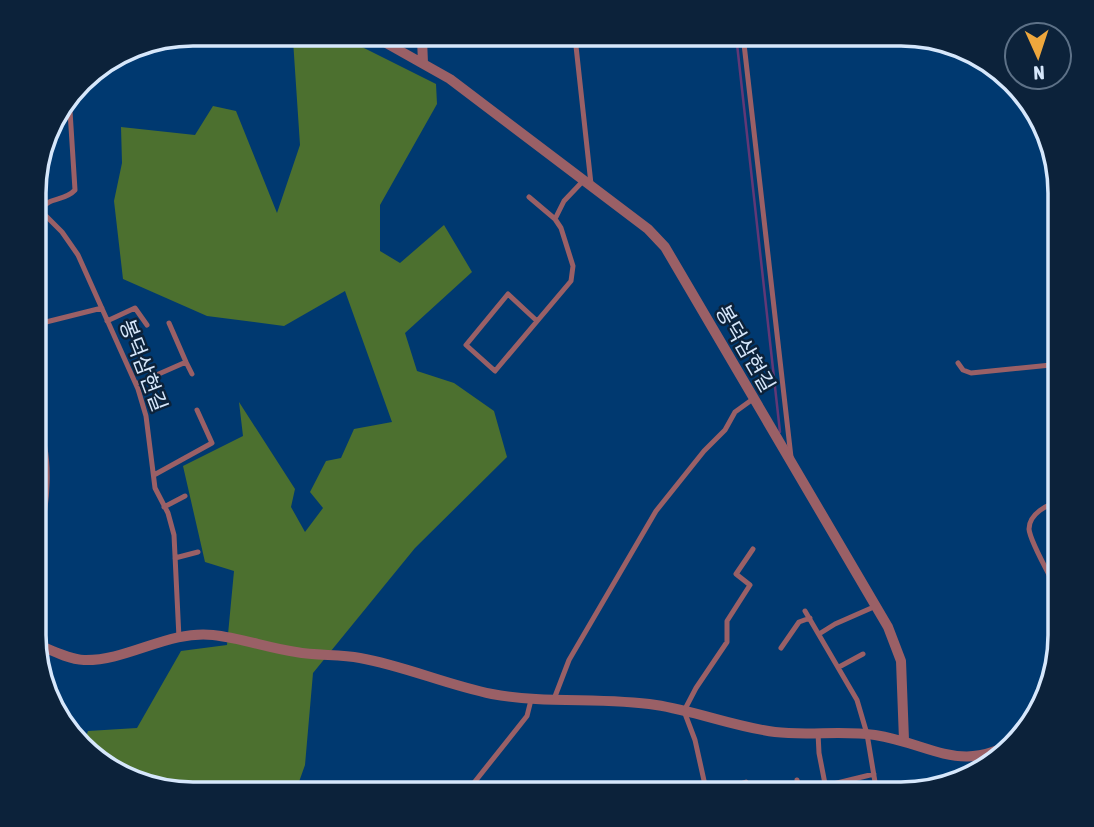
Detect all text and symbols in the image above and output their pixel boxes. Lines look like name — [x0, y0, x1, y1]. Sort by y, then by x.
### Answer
north arrow — [1003, 21, 1073, 91]
text: N — [1033, 62, 1045, 84]
street label: 봉덕삼현길 — [711, 300, 781, 396]
street label: 봉덕삼현길 — [115, 316, 173, 414]

